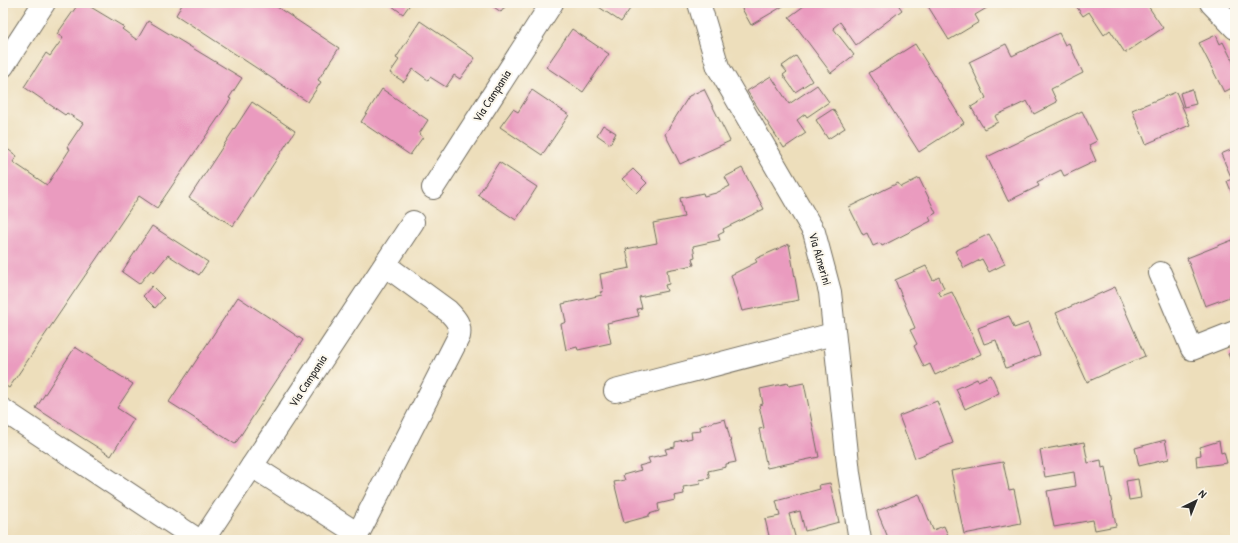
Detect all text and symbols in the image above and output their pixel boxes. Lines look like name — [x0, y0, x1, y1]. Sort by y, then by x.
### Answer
street label: Via Campania — [468, 66, 515, 125]
street label: Via Almerini — [805, 230, 836, 287]
street label: Via Campania — [284, 351, 331, 410]
north arrow — [1176, 481, 1216, 521]
text: N — [1196, 487, 1210, 501]

